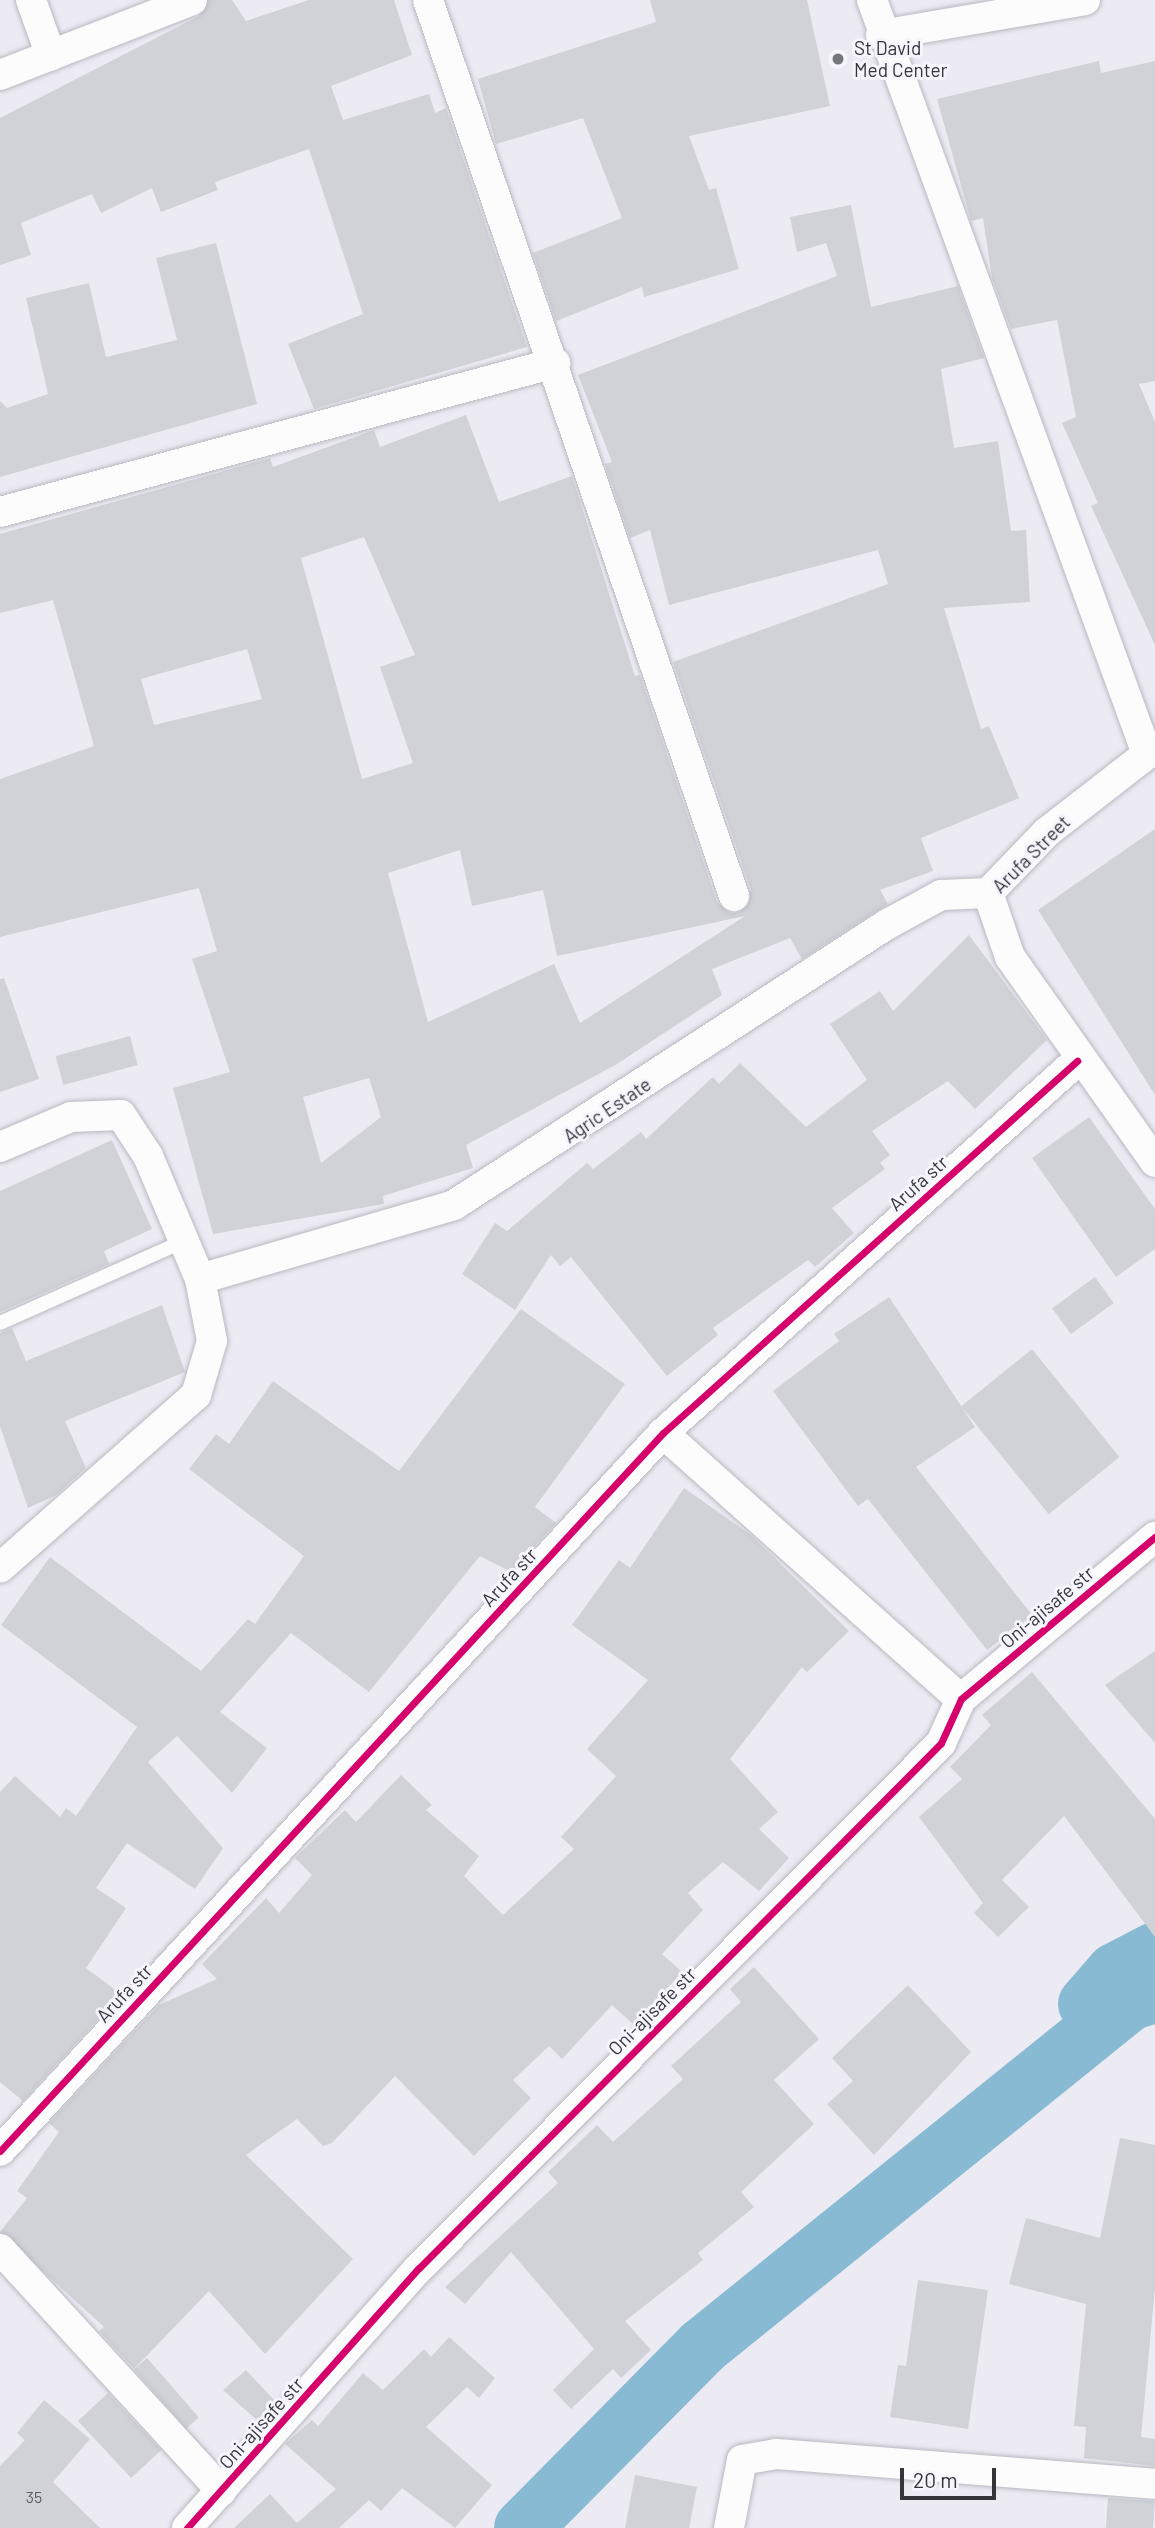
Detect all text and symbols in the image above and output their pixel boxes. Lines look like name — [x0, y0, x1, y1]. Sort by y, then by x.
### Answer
place label: St David Med Center — [854, 37, 947, 81]
marker: St David Med Center — [828, 49, 848, 69]
street label: Arufa Street — [987, 810, 1075, 898]
street label: Agric Estate — [559, 1072, 655, 1148]
street label: Arufa str — [884, 1151, 952, 1215]
street label: Arufa str — [476, 1543, 542, 1611]
street label: Oni-ajisafe str — [996, 1561, 1098, 1653]
street label: Arufa str — [91, 1959, 157, 2027]
street label: Oni-ajisafe str — [603, 1962, 701, 2060]
street label: Oni-ajisafe str — [214, 2373, 308, 2473]
scale bar — [903, 2454, 999, 2498]
text: 20 m — [913, 2467, 958, 2492]
house number: 35 — [26, 2487, 42, 2507]

